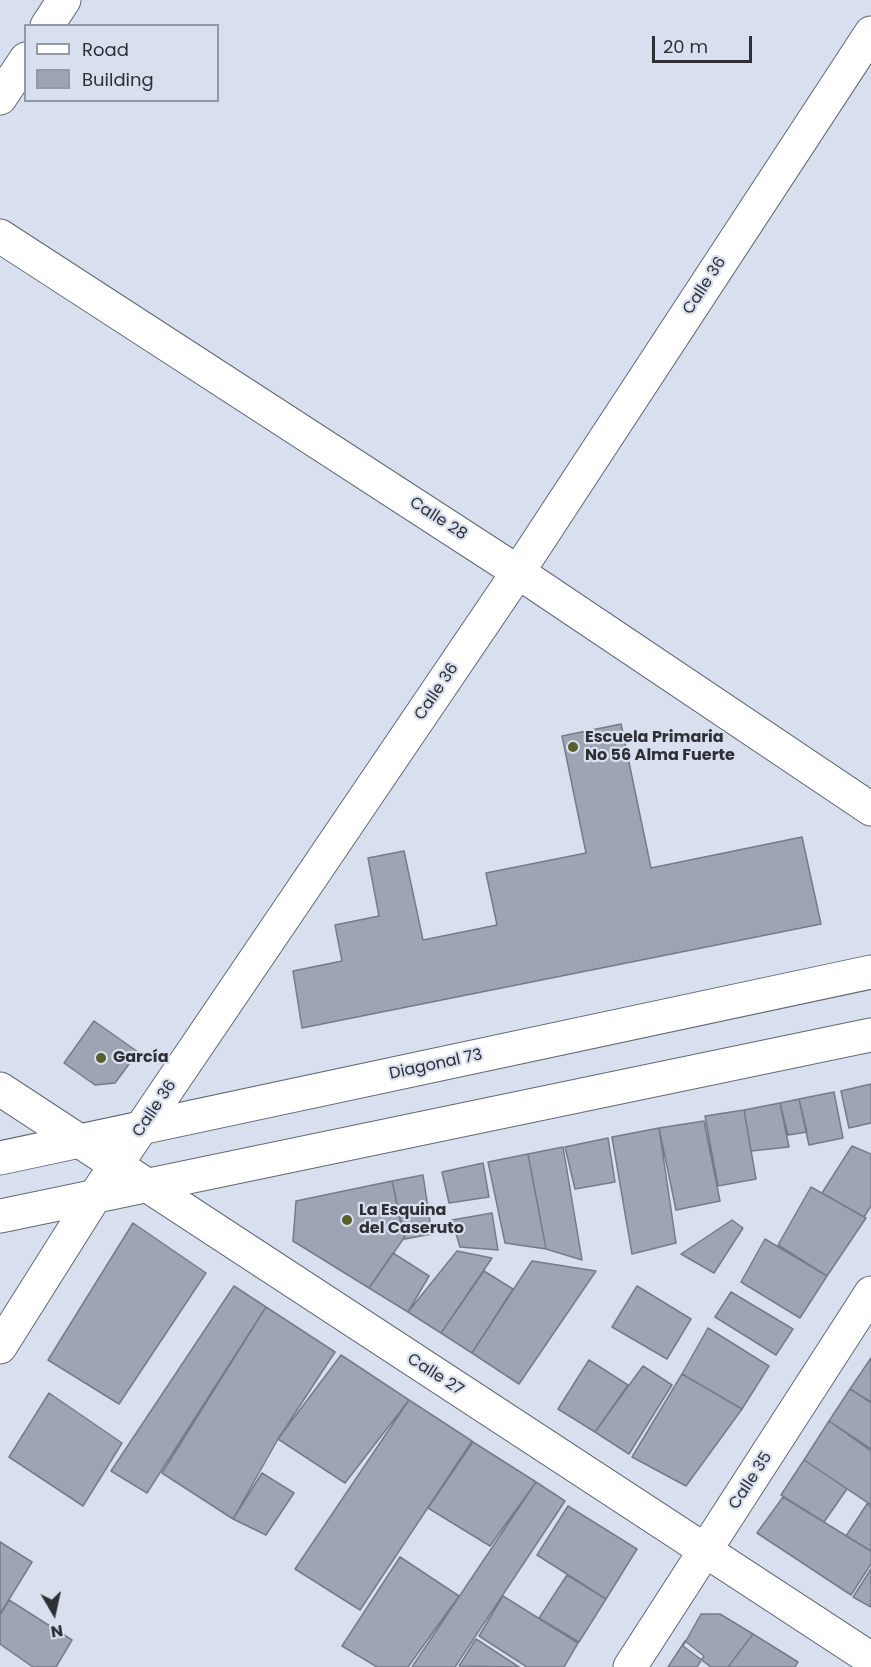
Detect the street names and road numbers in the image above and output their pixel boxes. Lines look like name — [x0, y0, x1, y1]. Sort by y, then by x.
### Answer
street label: Calle 36 — [679, 254, 731, 318]
street label: Calle 28 — [406, 493, 470, 545]
street label: Calle 36 — [411, 660, 463, 724]
street label: Diagonal 73 — [388, 1046, 484, 1084]
street label: Calle 36 — [129, 1077, 181, 1141]
street label: Calle 27 — [403, 1350, 467, 1400]
street label: Calle 35 — [725, 1449, 777, 1513]

